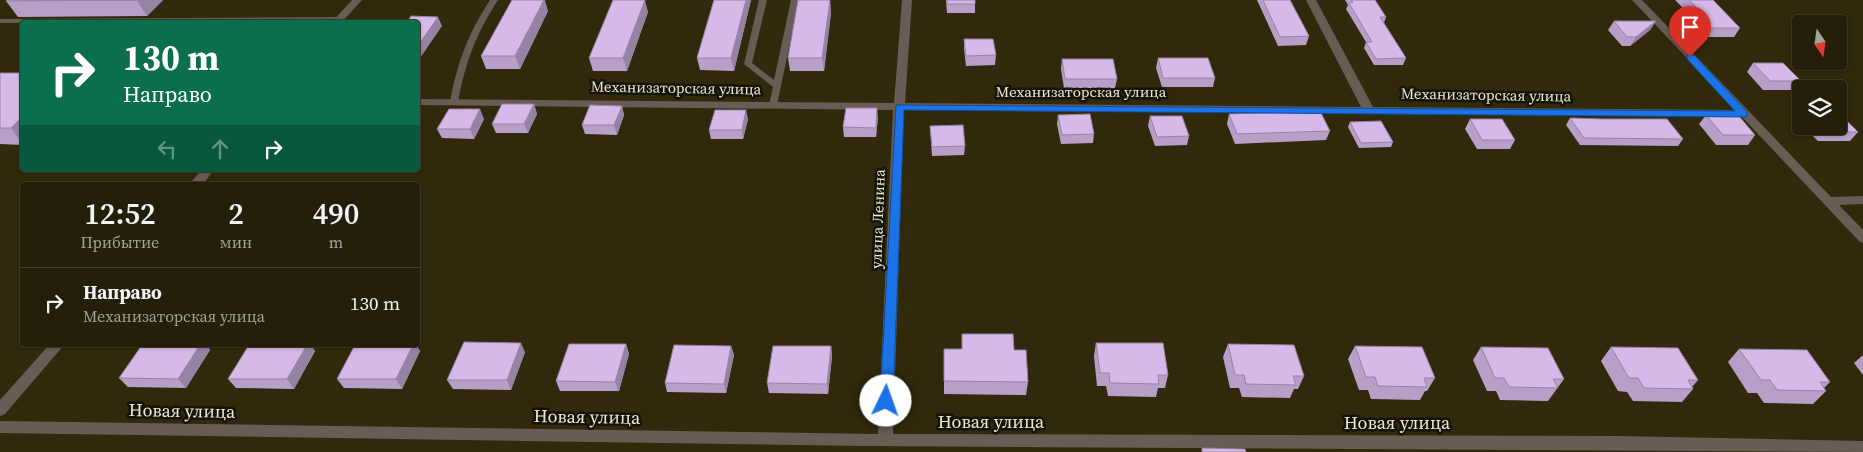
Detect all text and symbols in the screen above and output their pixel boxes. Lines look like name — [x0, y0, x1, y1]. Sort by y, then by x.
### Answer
pin — [1669, 6, 1711, 57]
icon: arrive — [1676, 13, 1704, 41]
north arrow — [1792, 15, 1848, 70]
map controls — [1792, 15, 1847, 135]
text: 130 m — [123, 34, 219, 82]
icon: right — [40, 40, 105, 105]
street label: Механизаторская улица — [591, 76, 762, 99]
text: Направо — [123, 79, 212, 109]
button: layers — [1792, 80, 1847, 135]
street label: Механизаторская улица — [996, 81, 1167, 102]
street label: Механизаторская улица — [1401, 83, 1572, 106]
icon: left — [153, 135, 181, 163]
icon: ahead — [206, 135, 234, 163]
icon: right — [259, 135, 287, 163]
street label: улица Ленина — [865, 168, 890, 269]
text: 12:52 — [84, 193, 156, 234]
text: 2 — [228, 193, 244, 234]
text: 490 — [313, 193, 359, 234]
text: Прибытие — [81, 231, 159, 253]
text: мин — [220, 231, 252, 253]
text: m — [329, 231, 343, 253]
text: Направо — [83, 279, 162, 305]
icon: right — [40, 289, 68, 317]
text: 130 m — [350, 290, 400, 316]
text: Механизаторская улица — [83, 305, 265, 327]
position arrow — [859, 374, 911, 426]
street label: Новая улица — [128, 397, 236, 424]
street label: Новая улица — [533, 403, 641, 430]
street label: Новая улица — [938, 409, 1045, 434]
street label: Новая улица — [1344, 410, 1451, 435]

